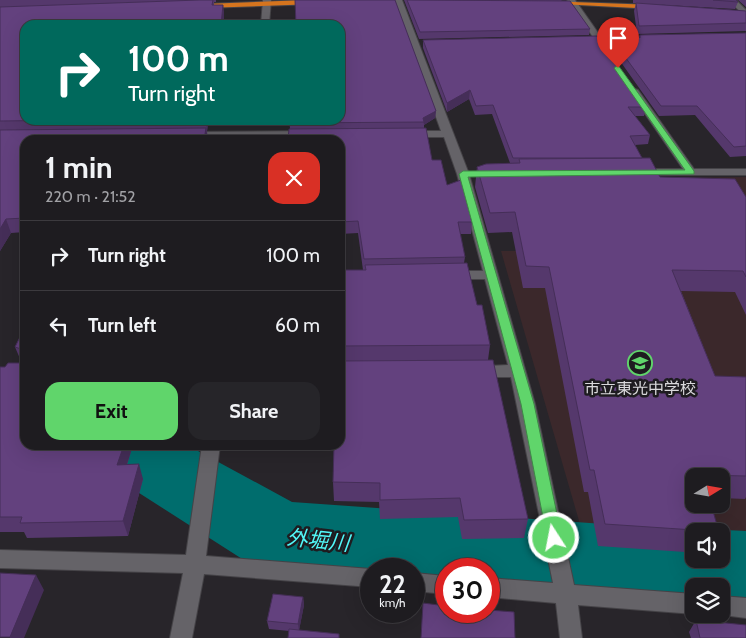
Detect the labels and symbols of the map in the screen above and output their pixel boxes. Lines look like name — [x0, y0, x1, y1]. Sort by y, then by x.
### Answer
pin — [597, 17, 639, 68]
school or university icon: 市立東光中学校 — [627, 350, 653, 376]
place label: 市立東光中学校 — [584, 379, 696, 398]
north arrow — [685, 468, 730, 512]
position arrow — [527, 511, 579, 563]
water label: 外堀川 — [285, 524, 353, 556]
speed limit sign: 30 — [435, 558, 500, 623]

